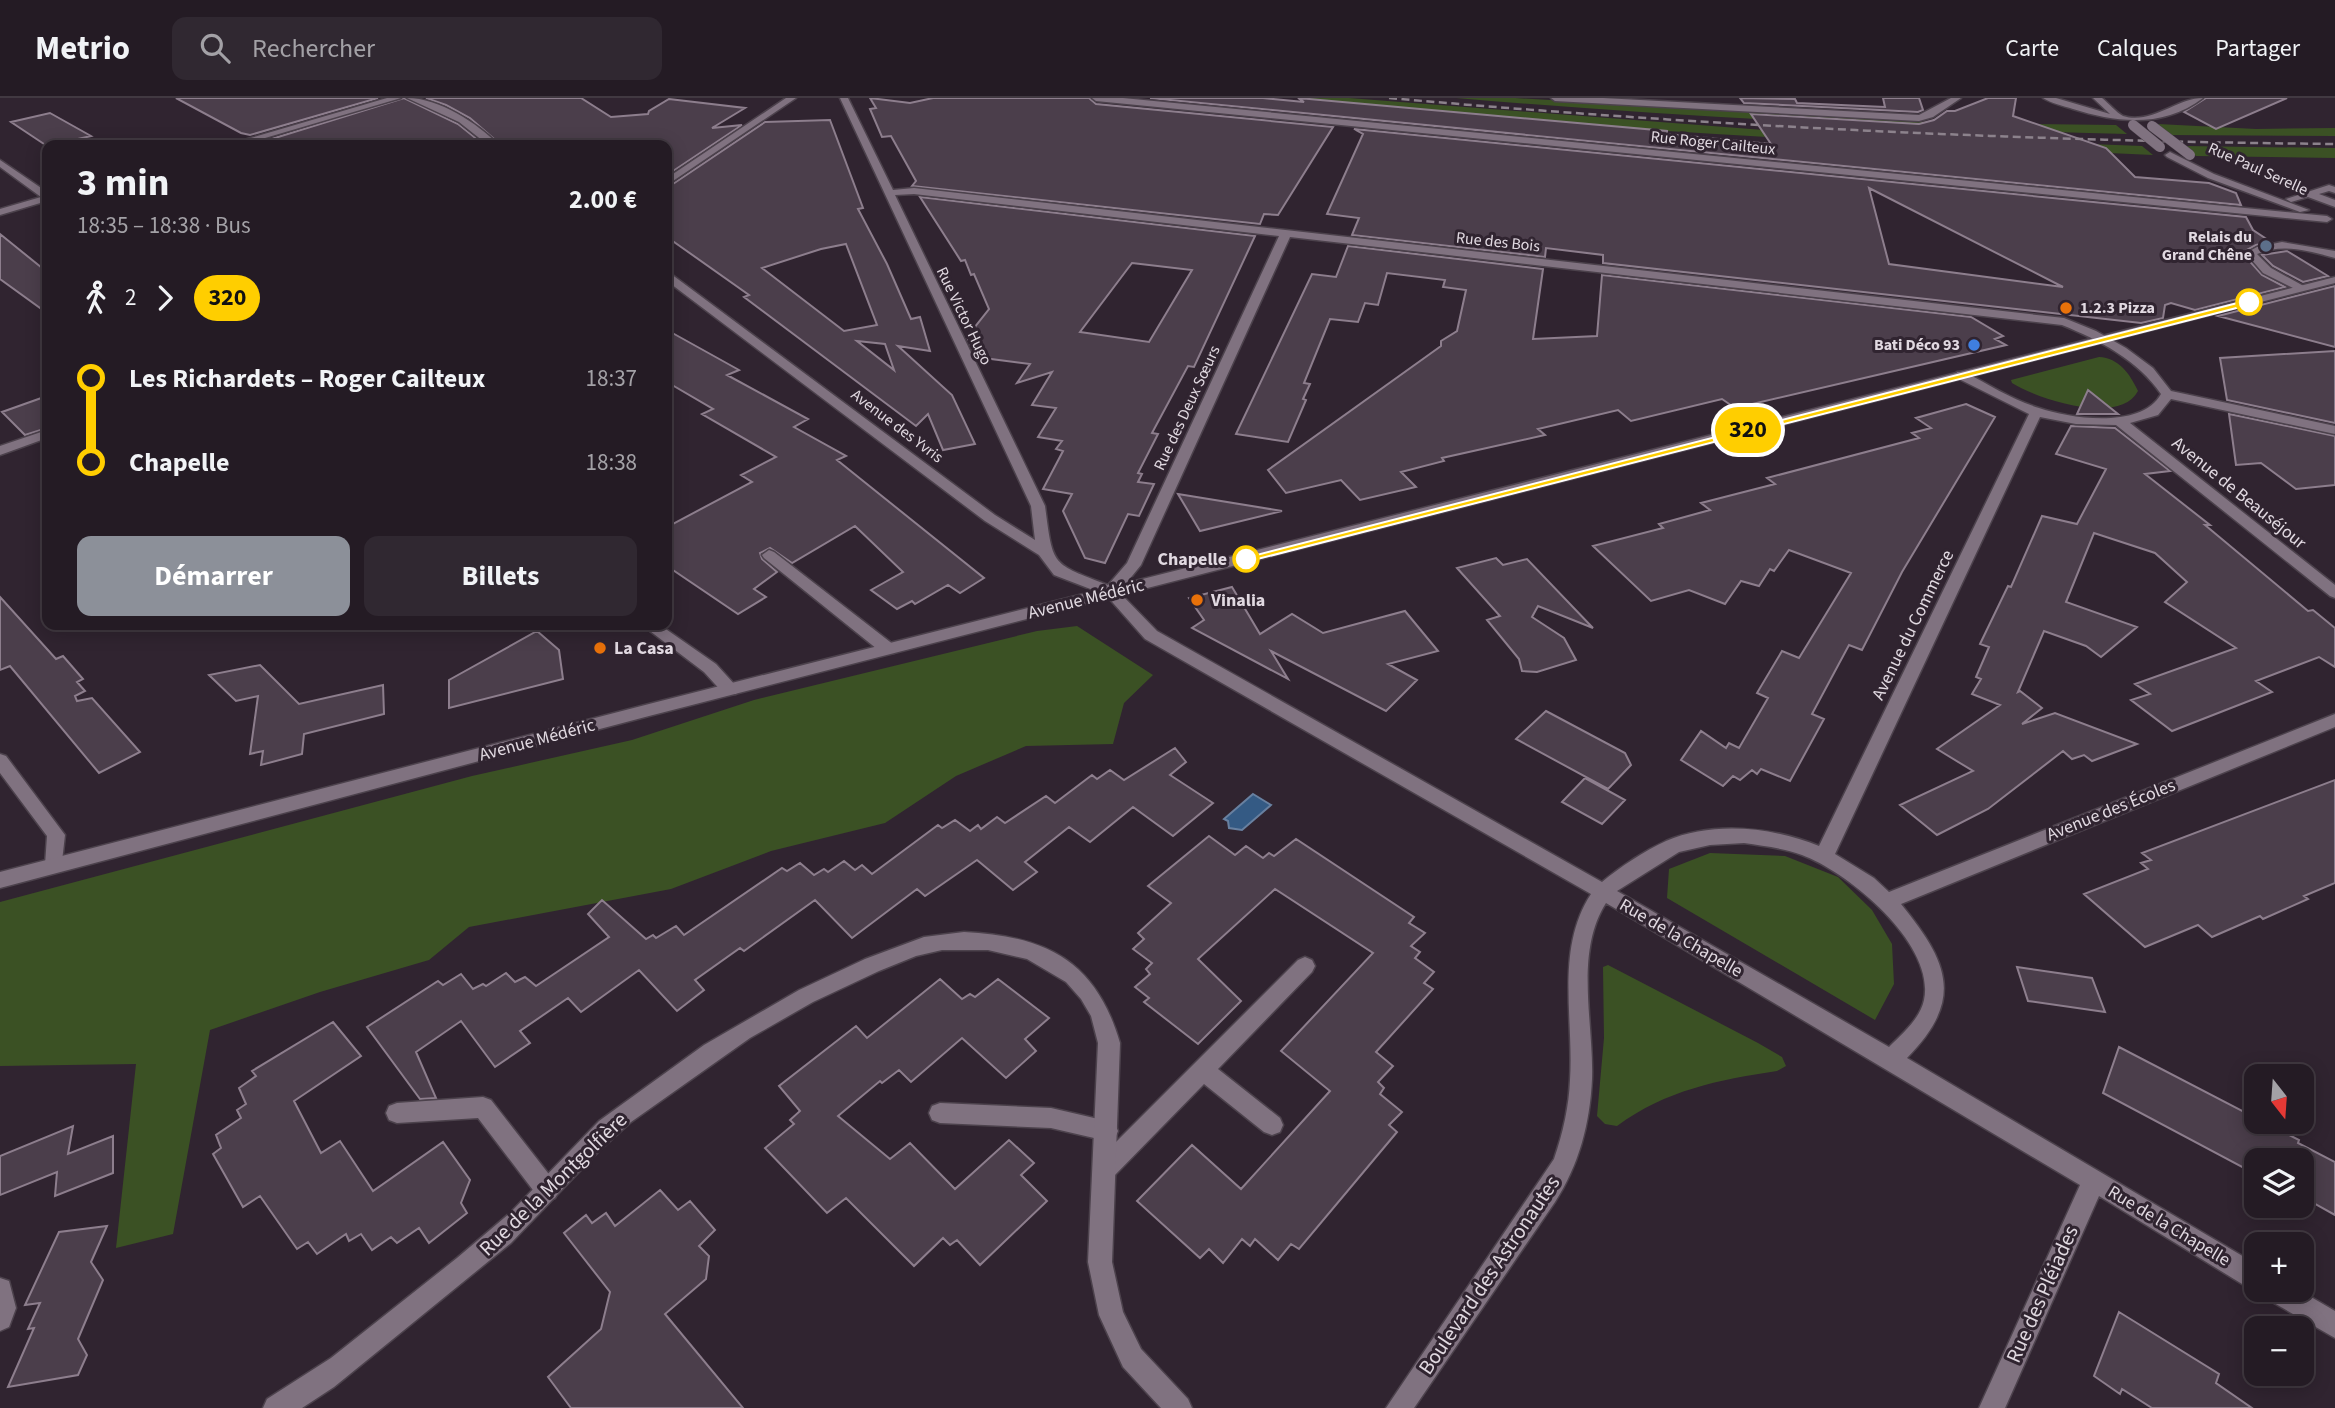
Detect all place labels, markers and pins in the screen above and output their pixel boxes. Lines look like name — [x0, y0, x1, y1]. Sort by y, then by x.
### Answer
place label: Relais du Grand Chêne — [2162, 226, 2252, 266]
marker: Relais du Grand Chêne — [2258, 238, 2274, 254]
unlabelled marker — [2236, 289, 2262, 315]
place label: 1.2.3 Pizza — [2080, 297, 2155, 319]
marker: 1.2.3 Pizza — [2058, 300, 2074, 316]
place label: Bati Déco 93 — [1874, 334, 1960, 356]
marker: Bati Déco 93 — [1966, 337, 1982, 353]
marker: Chapelle — [1233, 546, 1259, 572]
place label: Chapelle — [1158, 547, 1227, 572]
place label: Vinalia — [1210, 588, 1265, 613]
marker: Vinalia — [1189, 592, 1205, 608]
place label: La Casa — [614, 636, 674, 661]
marker: La Casa — [592, 640, 608, 656]

